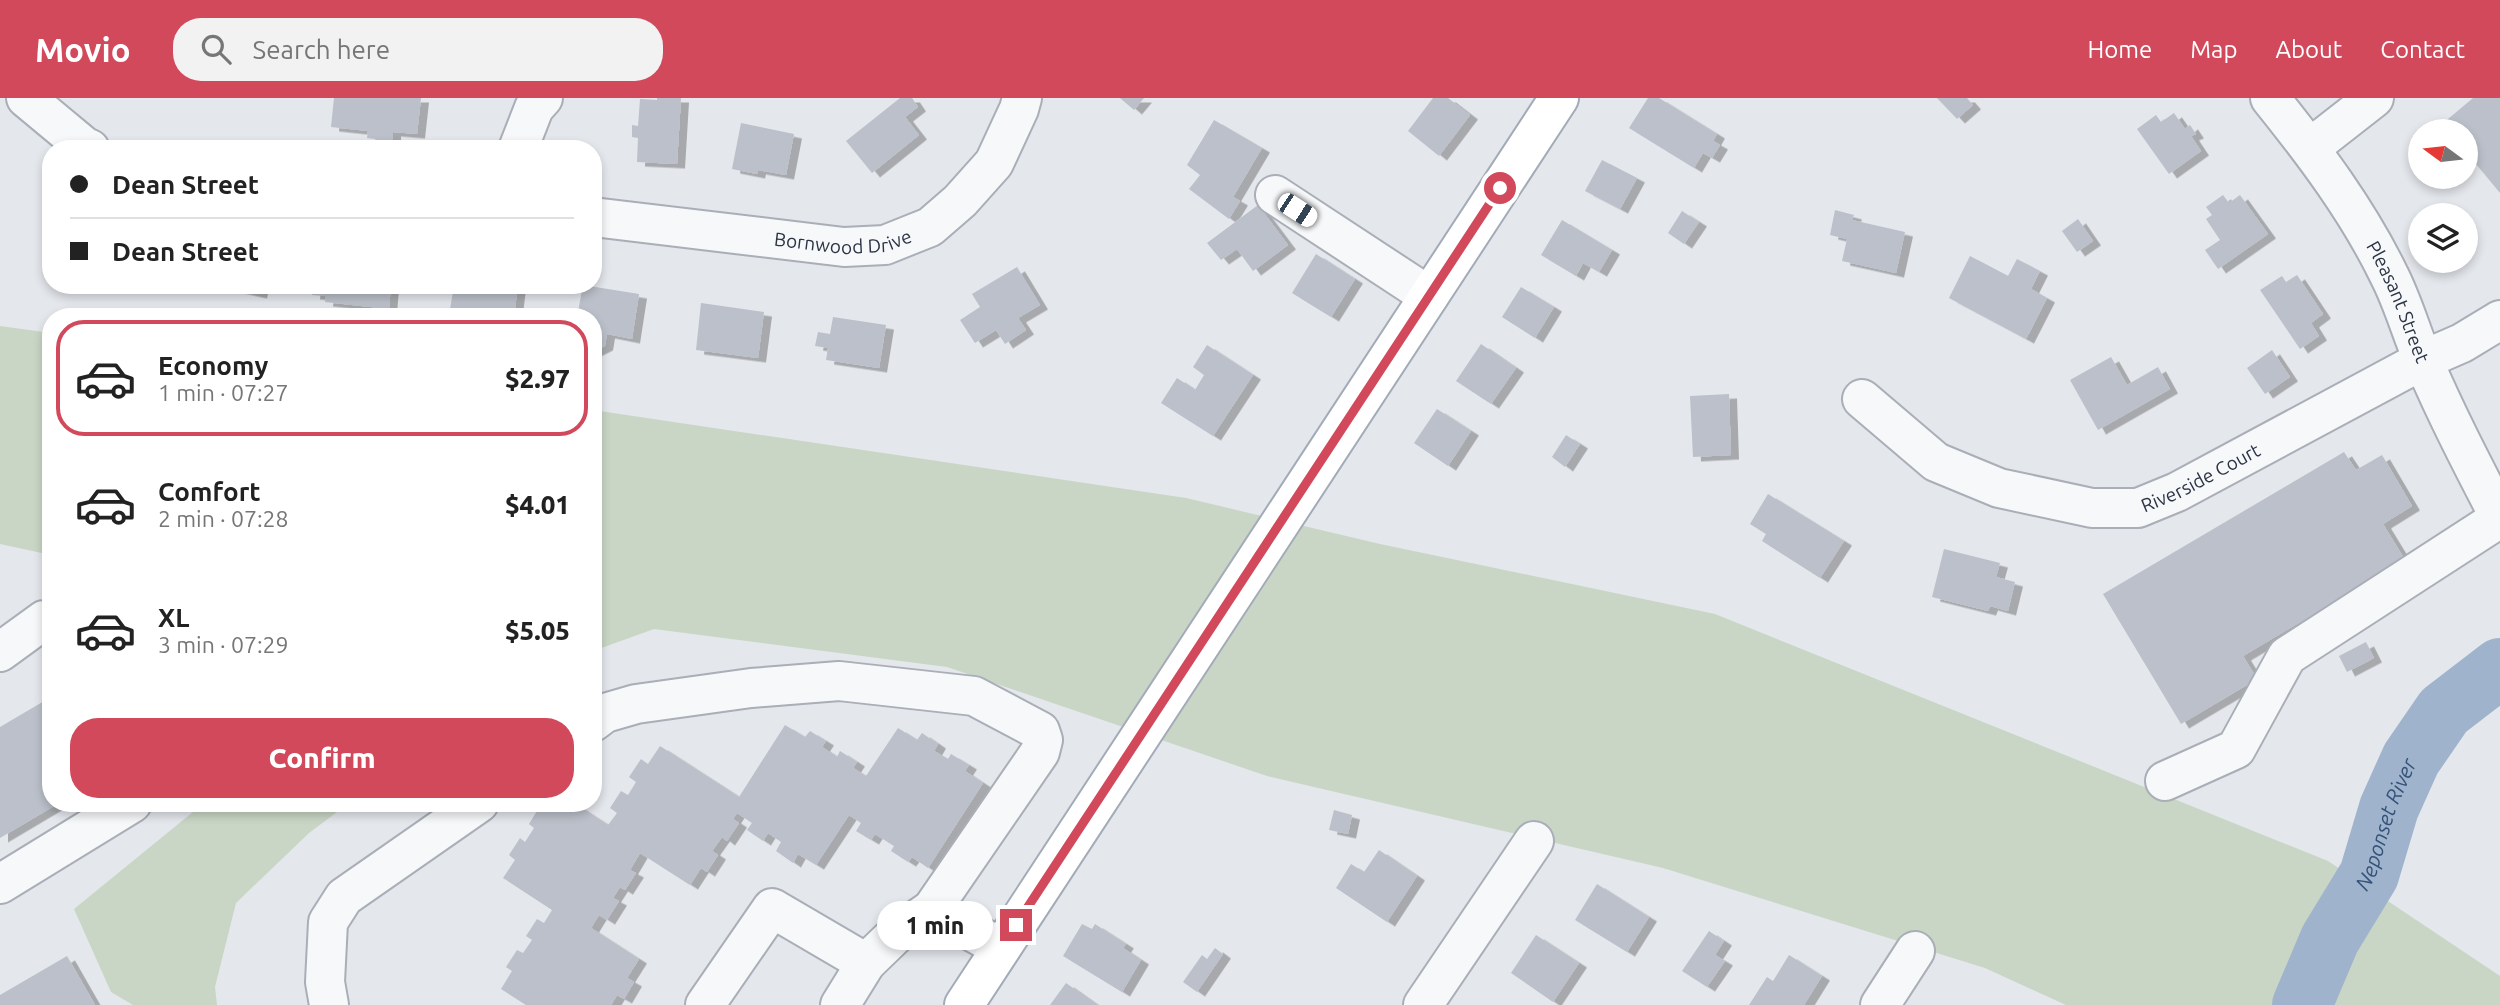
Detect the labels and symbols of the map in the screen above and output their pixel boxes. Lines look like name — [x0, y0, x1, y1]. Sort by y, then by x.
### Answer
north arrow — [2408, 119, 2478, 189]
route start — [1484, 172, 1516, 204]
car — [1274, 190, 1321, 230]
street label: Bornwood Drive — [773, 225, 915, 258]
street label: Pleasant Street — [2362, 237, 2434, 367]
street label: Riverside Court — [2138, 438, 2264, 517]
water label: Neponset River — [2350, 754, 2421, 894]
callout: 1 min — [876, 900, 992, 950]
route end — [1000, 909, 1032, 941]

